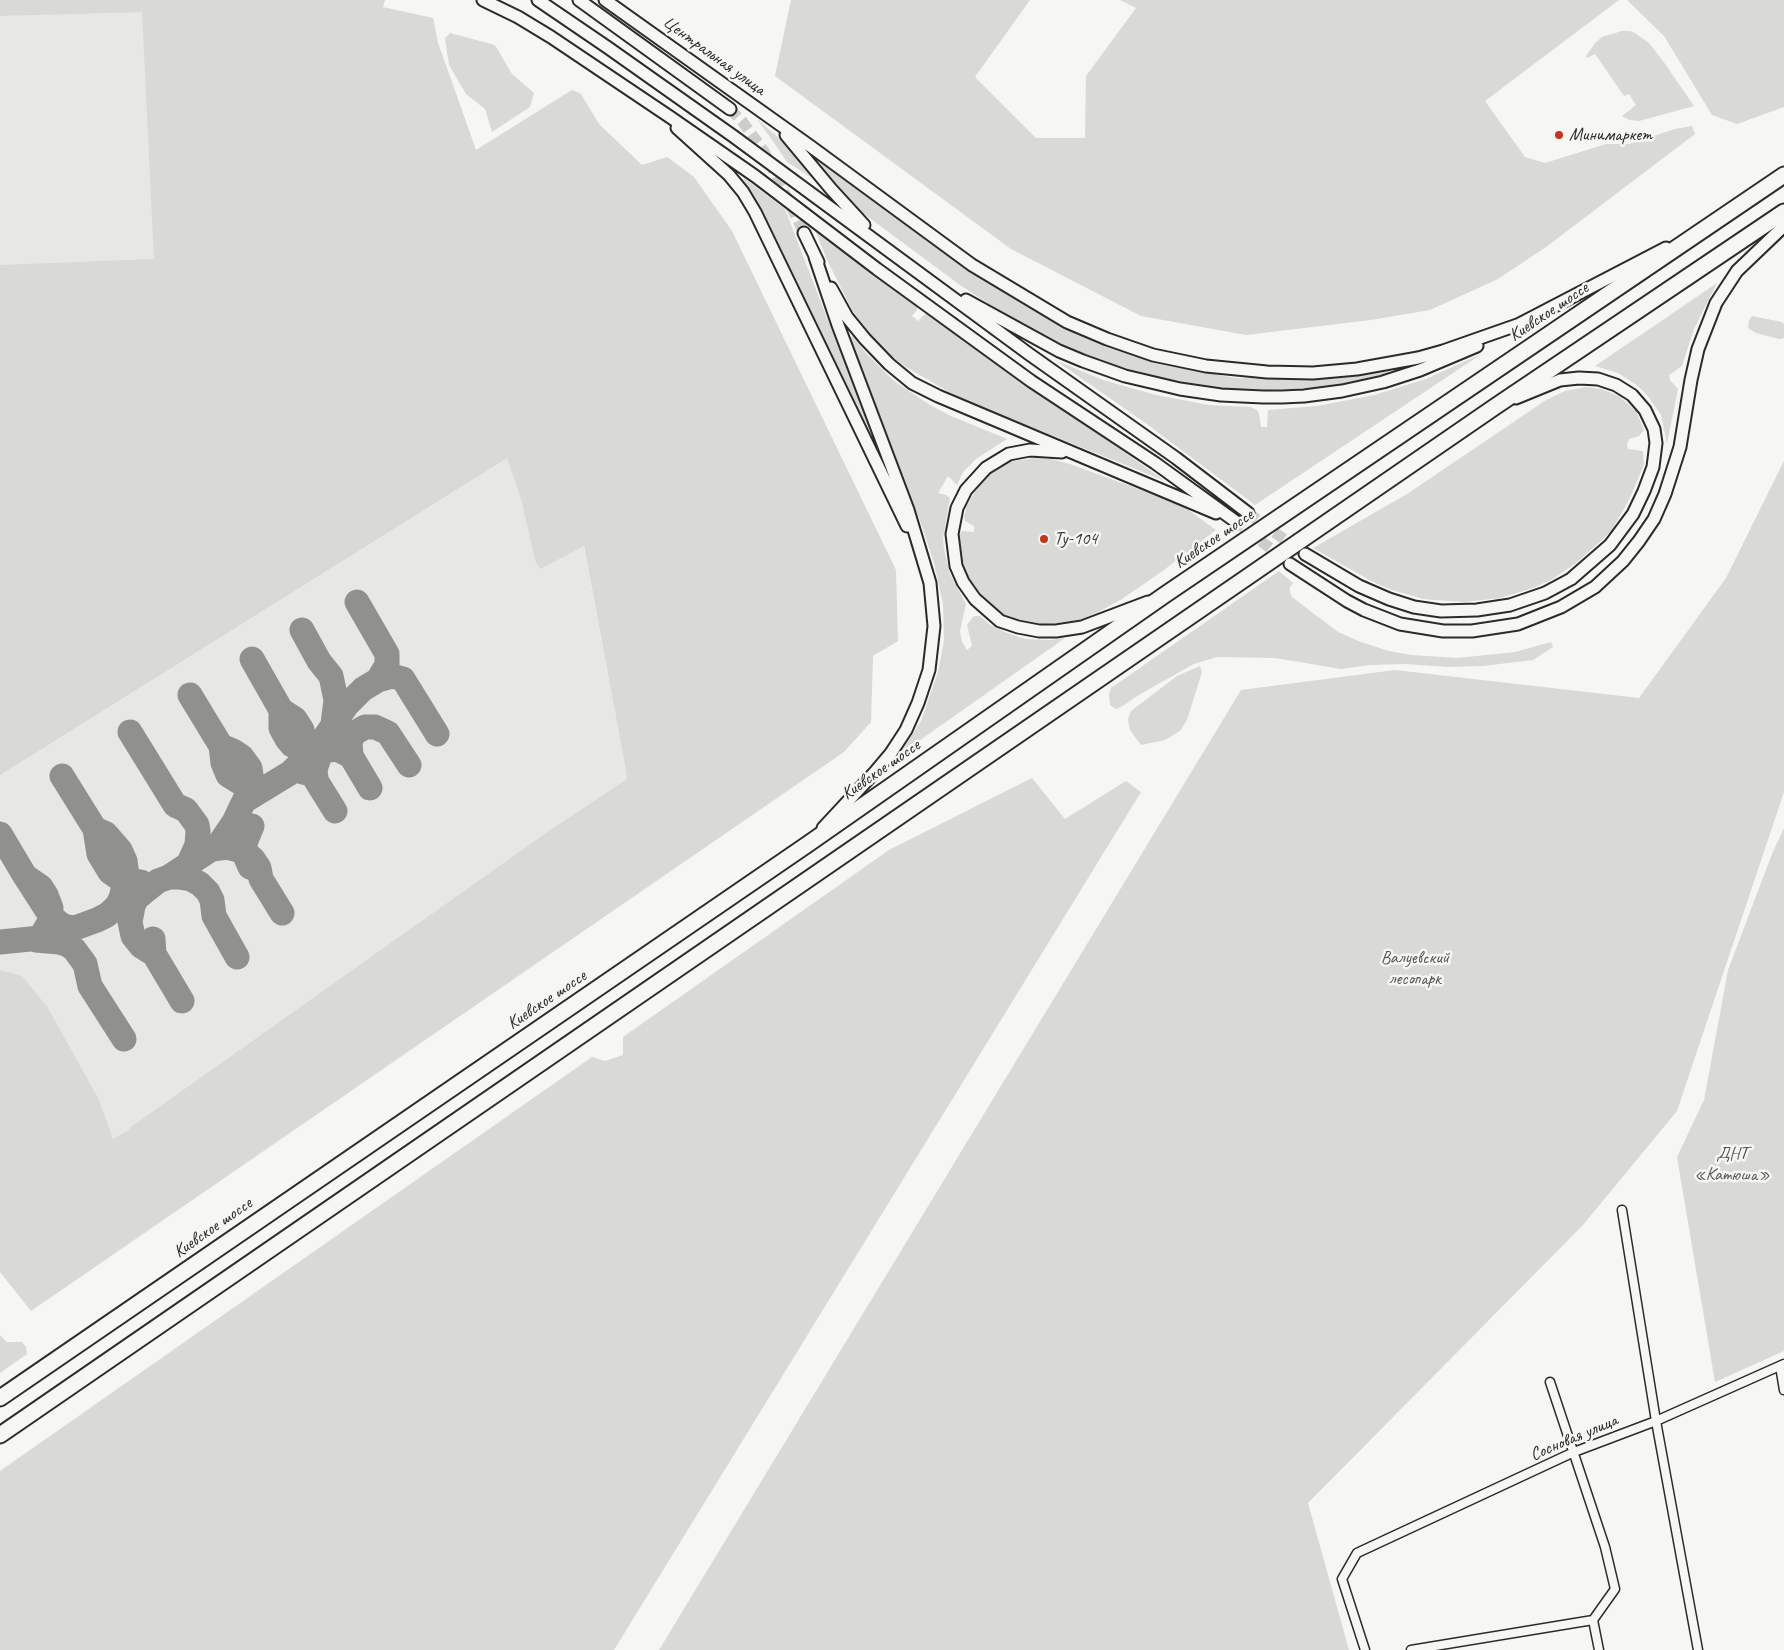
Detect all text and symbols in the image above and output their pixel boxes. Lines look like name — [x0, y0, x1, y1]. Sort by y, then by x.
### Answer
street label: Центральная улица — [658, 12, 770, 100]
place label: Минимаркет — [1569, 124, 1652, 146]
marker: Минимаркет — [1553, 129, 1565, 141]
street label: Киевское шоссе — [1505, 278, 1593, 346]
street label: Киевское шоссе — [1170, 505, 1258, 573]
place label: Ту-104 — [1054, 528, 1097, 550]
marker: Ту-104 — [1038, 533, 1050, 545]
street label: Киевское шоссе — [837, 735, 925, 805]
park label: Валуевский лесопарк — [1381, 947, 1449, 990]
street label: Киевское шоссе — [503, 966, 591, 1034]
park label: ДНТ «Катюша» — [1694, 1143, 1770, 1186]
street label: Киевское шоссе — [169, 1193, 257, 1263]
street label: Сосновая улица — [1527, 1410, 1621, 1466]

